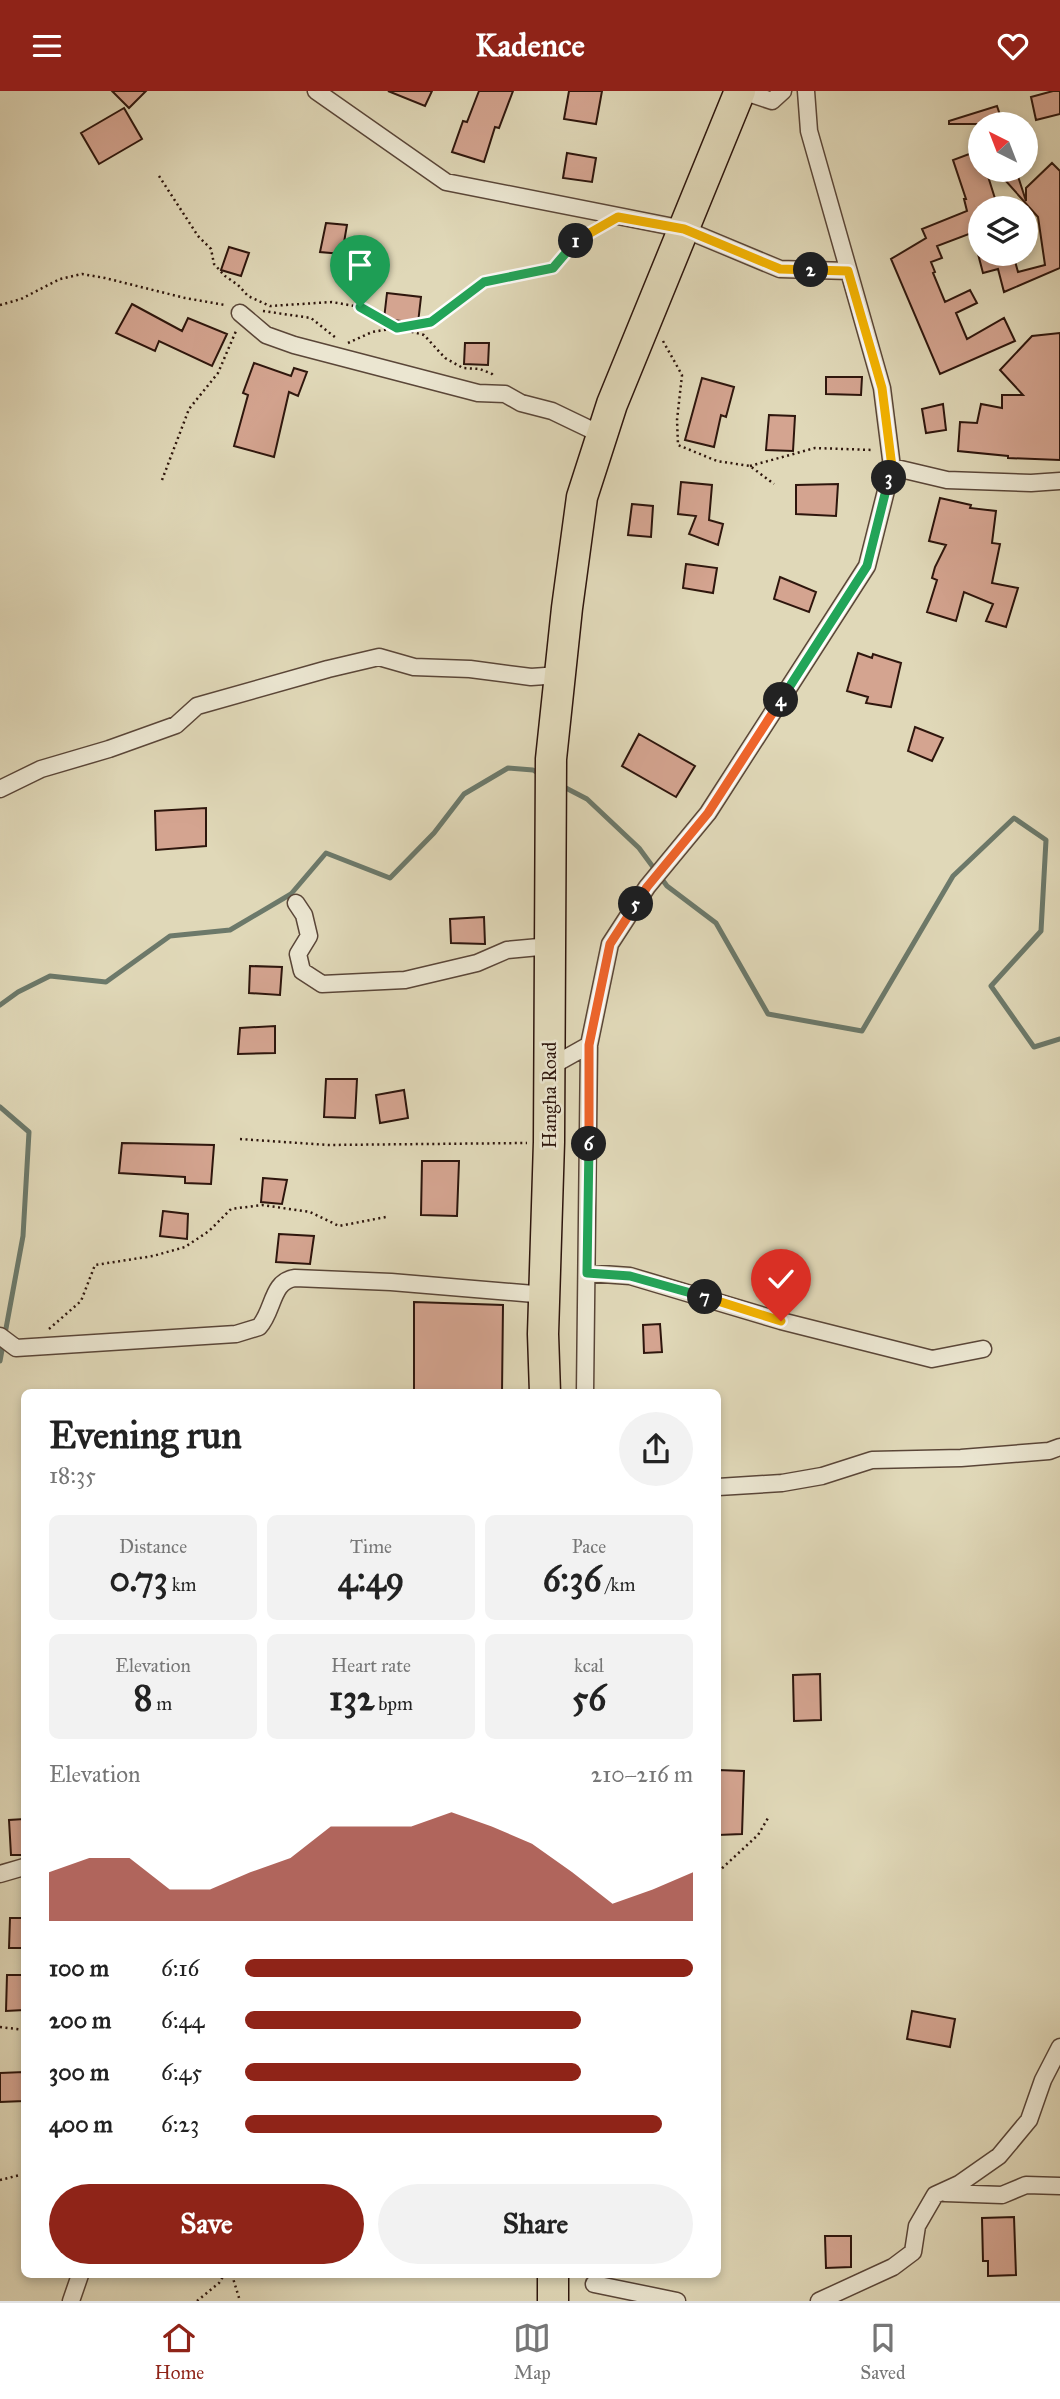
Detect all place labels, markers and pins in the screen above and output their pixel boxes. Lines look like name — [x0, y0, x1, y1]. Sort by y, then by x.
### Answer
pin: 1 — [558, 223, 594, 259]
pin — [330, 235, 390, 307]
pin: 2 — [794, 253, 828, 287]
pin: 3 — [872, 461, 906, 495]
pin: 4 — [764, 683, 798, 717]
pin: 5 — [618, 887, 654, 921]
pin: 6 — [572, 1127, 606, 1161]
pin — [751, 1249, 811, 1321]
pin: 7 — [688, 1279, 722, 1315]

